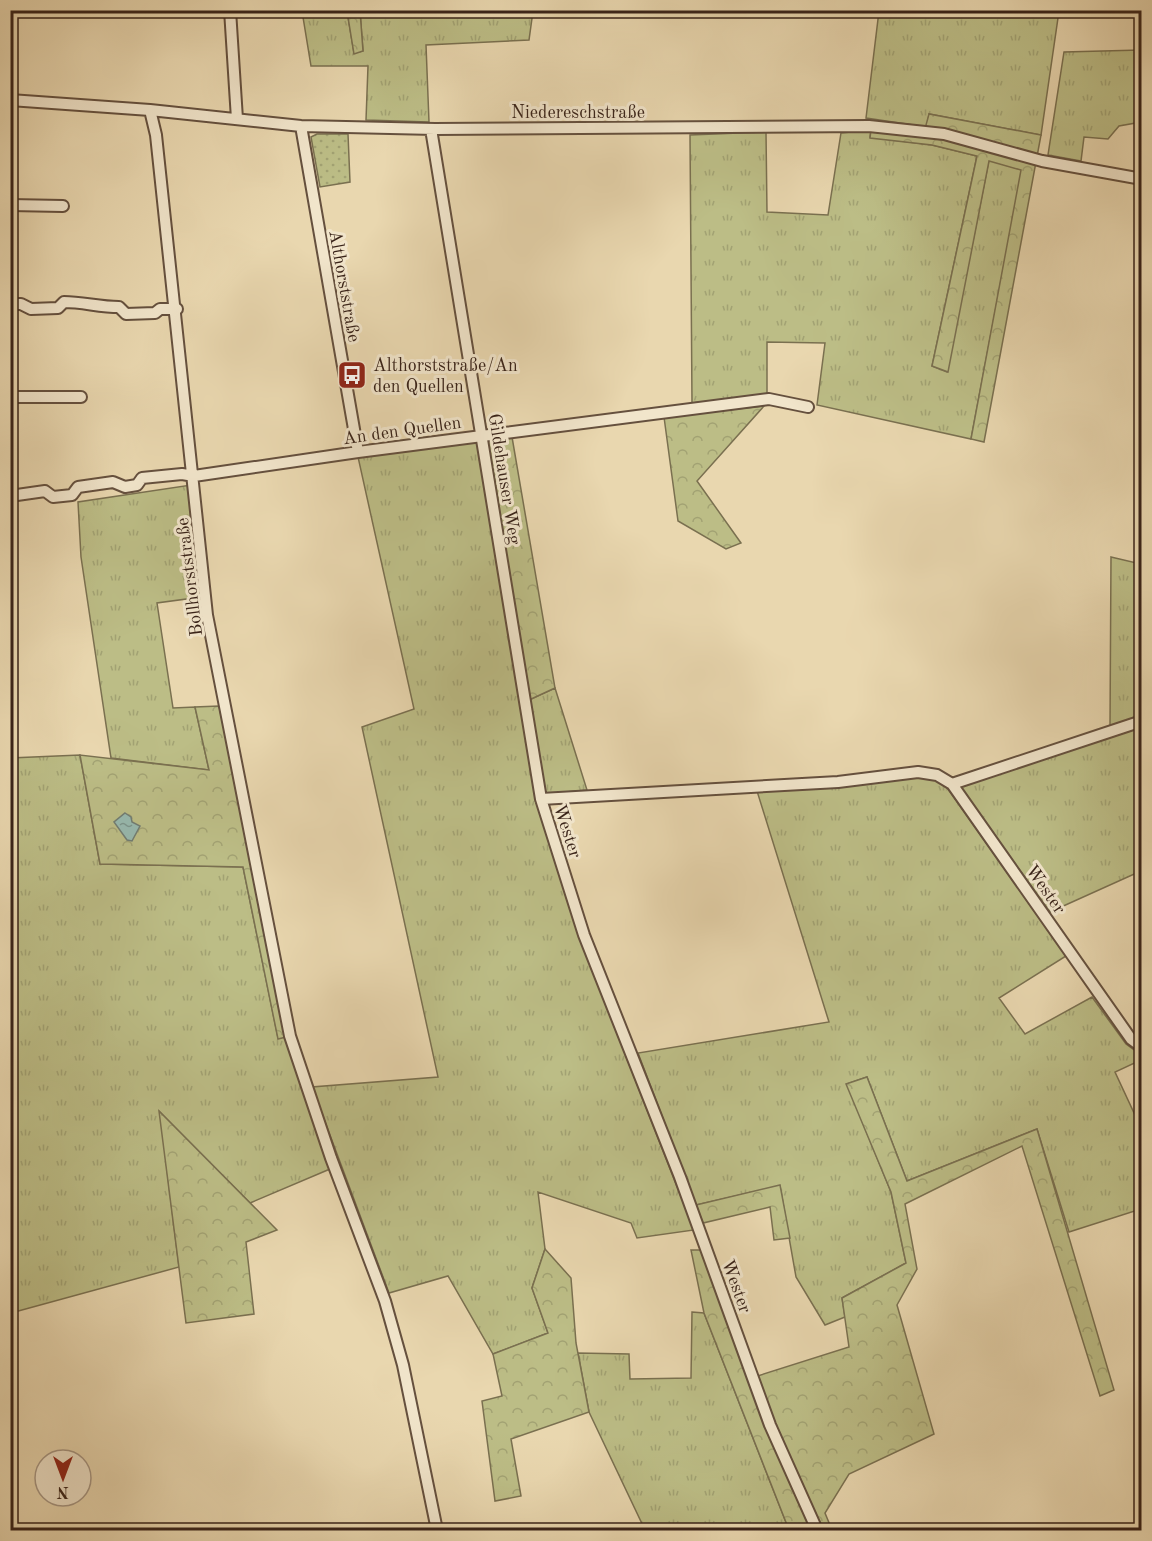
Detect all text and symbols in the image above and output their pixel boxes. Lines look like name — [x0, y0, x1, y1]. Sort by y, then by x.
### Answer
street label: Niedereschstraße — [511, 104, 645, 122]
street label: Althorststraße — [325, 229, 363, 344]
place label: Althorststraße/An den Quellen — [373, 357, 518, 396]
bus stop icon: Althorststraße/An den Quellen — [336, 359, 368, 391]
street label: Gildehauser Weg — [485, 412, 523, 546]
street label: An den Quellen — [342, 414, 463, 448]
street label: Bollhorststraße — [174, 517, 206, 637]
street label: Wester — [550, 802, 584, 861]
street label: Wester — [1022, 862, 1069, 918]
street label: Wester — [718, 1257, 754, 1316]
north arrow — [33, 1448, 93, 1508]
text: N — [56, 1483, 69, 1499]

